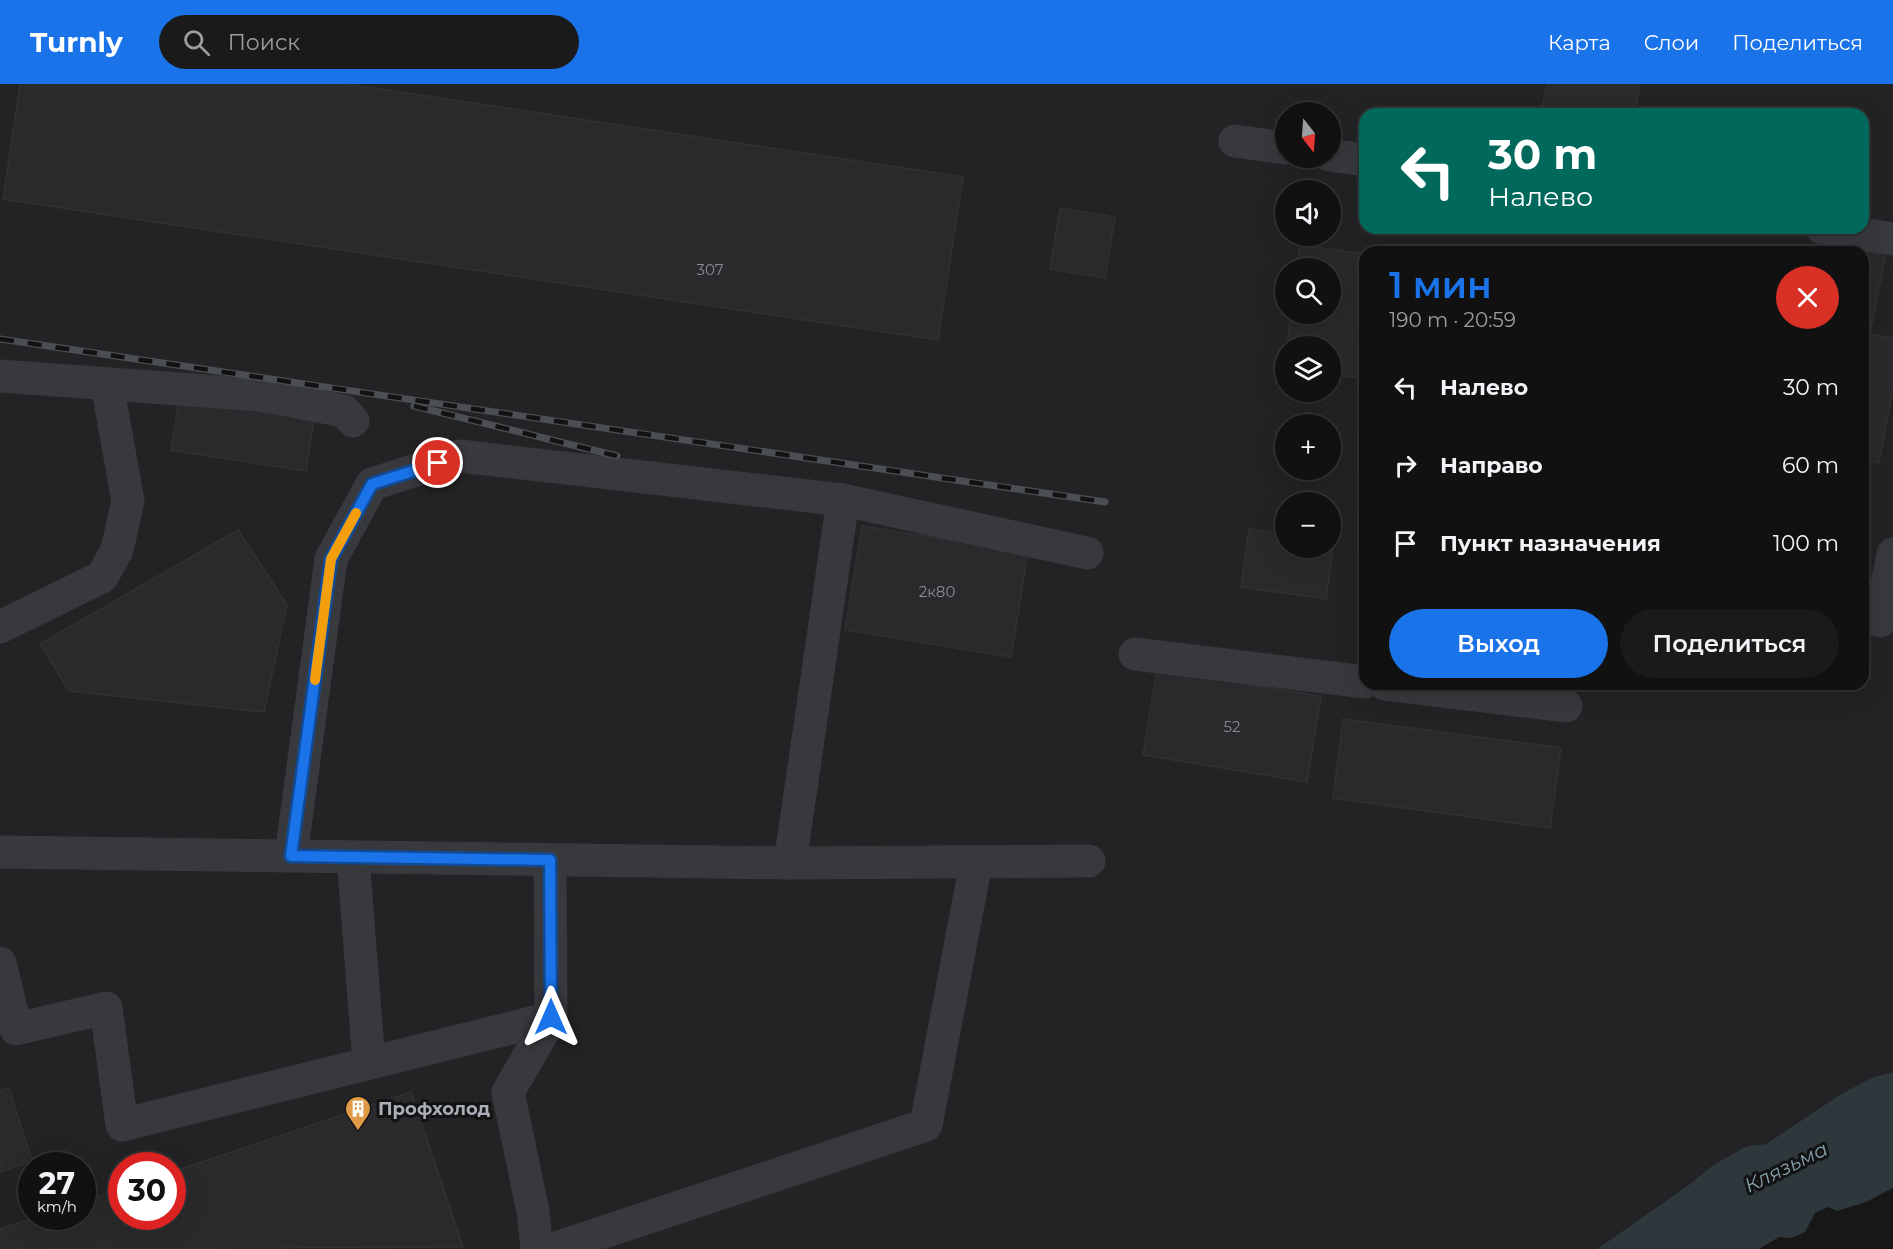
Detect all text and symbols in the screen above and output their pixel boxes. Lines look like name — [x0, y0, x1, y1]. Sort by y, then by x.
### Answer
search box — [159, 15, 579, 69]
text: Turnly — [30, 25, 123, 59]
icon: search — [180, 26, 213, 59]
text: Поиск — [228, 29, 300, 56]
text: Карта — [1548, 30, 1611, 55]
text: Слои — [1644, 30, 1699, 55]
text: Поделиться — [1732, 30, 1863, 55]
north arrow — [1275, 102, 1341, 168]
map controls — [1275, 102, 1341, 558]
text: 30 m — [1488, 128, 1597, 180]
icon: left — [1389, 132, 1467, 210]
button: sound — [1275, 180, 1341, 246]
text: Налево — [1488, 180, 1593, 213]
button: search — [1275, 258, 1341, 324]
house number: 307 — [696, 260, 724, 279]
text: 1 мин — [1389, 263, 1492, 307]
button: close — [1776, 266, 1839, 329]
text: 190 m · 20:59 — [1389, 308, 1516, 332]
button: layers — [1275, 336, 1341, 402]
icon: left — [1389, 371, 1422, 404]
text: Налево — [1440, 374, 1528, 401]
text: 30 m — [1783, 374, 1839, 401]
button: + — [1275, 414, 1341, 480]
pin — [412, 437, 463, 488]
icon: arrive — [421, 446, 454, 479]
icon: right — [1389, 449, 1422, 482]
text: Направо — [1440, 452, 1543, 479]
text: 60 m — [1782, 452, 1839, 479]
button: − — [1275, 492, 1341, 558]
icon: arrive — [1389, 527, 1422, 560]
text: Пункт назначения — [1440, 530, 1661, 557]
text: 100 m — [1773, 530, 1839, 557]
house number: 2к80 — [919, 582, 955, 601]
button: Выход — [1389, 609, 1608, 678]
button: Поделиться — [1620, 609, 1839, 678]
house number: 52 — [1224, 717, 1240, 736]
position arrow — [519, 985, 583, 1049]
building icon: Профхолод — [343, 1094, 373, 1132]
place label: Профхолод — [378, 1098, 491, 1120]
water label: Клязьма — [1740, 1137, 1832, 1197]
speed limit sign: 30 — [108, 1152, 186, 1230]
text: 27 — [39, 1165, 75, 1202]
text: km/h — [37, 1197, 77, 1216]

